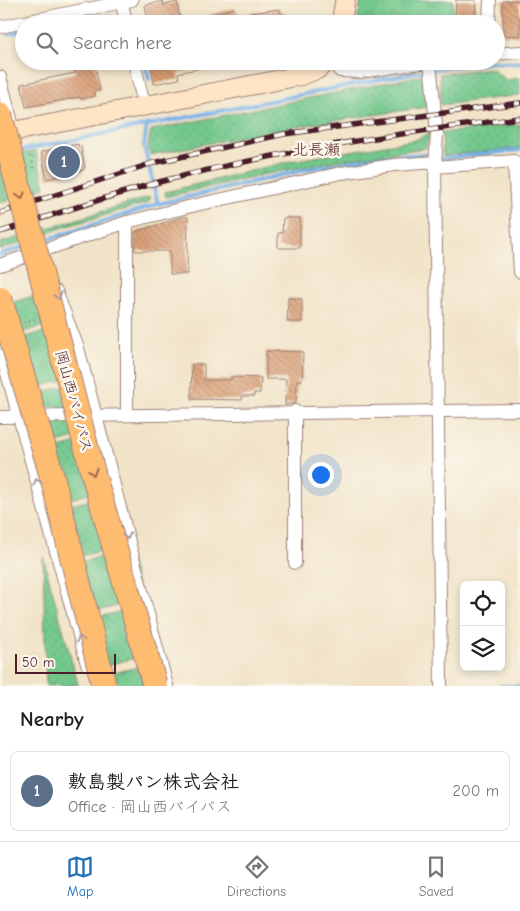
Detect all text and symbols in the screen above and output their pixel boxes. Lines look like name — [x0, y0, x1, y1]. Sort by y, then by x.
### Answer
search box — [15, 15, 505, 70]
icon: search — [33, 29, 61, 57]
text: Search here — [73, 32, 172, 54]
district label: 北長瀬 — [292, 141, 340, 159]
pin: 1 — [48, 143, 80, 181]
one-way arrow — [15, 192, 26, 201]
one-way arrow — [52, 292, 62, 300]
street label: 岡山西バイパス — [52, 348, 96, 454]
your location — [308, 462, 334, 488]
one-way arrow — [87, 467, 97, 475]
one-way arrow — [33, 479, 43, 487]
one-way arrow — [122, 532, 132, 540]
map controls — [460, 581, 505, 671]
button: locate — [460, 581, 505, 626]
button: layers — [460, 626, 505, 671]
one-way arrow — [75, 634, 86, 643]
scale bar — [15, 651, 116, 674]
text: 50 m — [22, 654, 54, 671]
text: Nearby — [20, 707, 84, 731]
text: 敷島製パン株式会社 — [68, 771, 239, 793]
text: 1 — [34, 782, 40, 800]
text: 200 m — [453, 782, 499, 800]
text: Office · 岡山西バイパス — [68, 798, 232, 816]
tab: Map — [66, 853, 94, 900]
tab: Directions — [227, 853, 286, 900]
tab: Saved — [419, 853, 454, 900]

